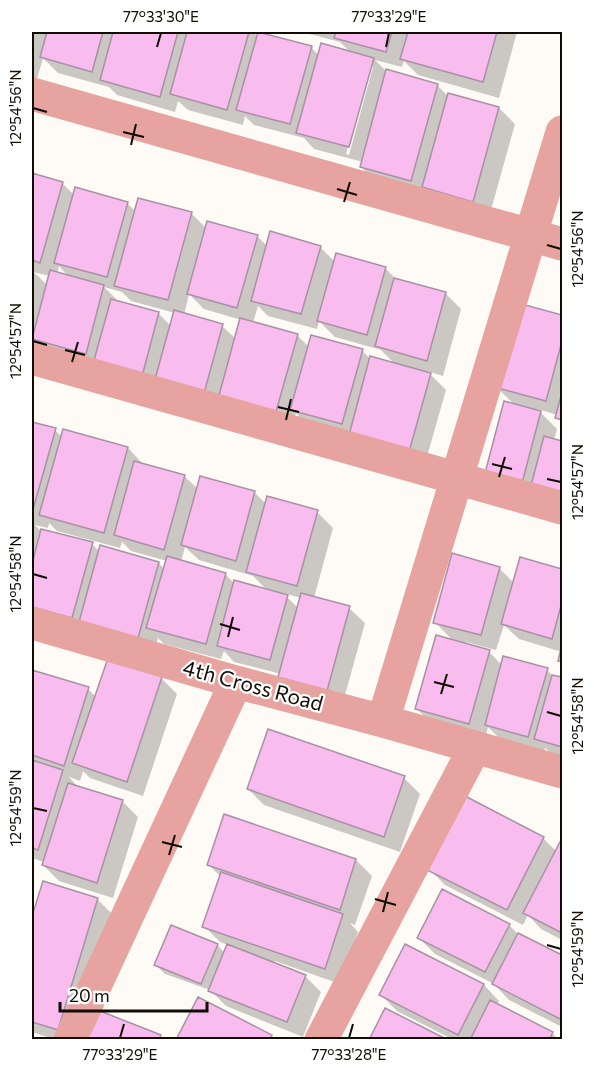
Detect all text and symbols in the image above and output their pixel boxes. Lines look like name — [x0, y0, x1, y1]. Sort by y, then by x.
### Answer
text: 77°33'30"E — [123, 7, 199, 25]
text: 77°33'29"E — [352, 7, 427, 25]
text: 12°54'56"N — [6, 69, 24, 147]
text: 12°54'56"N — [568, 210, 586, 288]
text: 12°54'57"N — [6, 303, 24, 379]
text: 12°54'57"N — [568, 444, 586, 520]
text: 12°54'58"N — [6, 535, 24, 613]
street label: 4th Cross Road — [181, 654, 326, 715]
text: 12°54'58"N — [568, 677, 586, 755]
text: 12°54'59"N — [6, 769, 24, 847]
text: 12°54'59"N — [568, 910, 586, 988]
scale bar — [60, 975, 207, 1013]
text: 20 m — [69, 984, 110, 1006]
text: 77°33'29"E — [83, 1045, 158, 1063]
text: 77°33'28"E — [312, 1045, 387, 1063]

